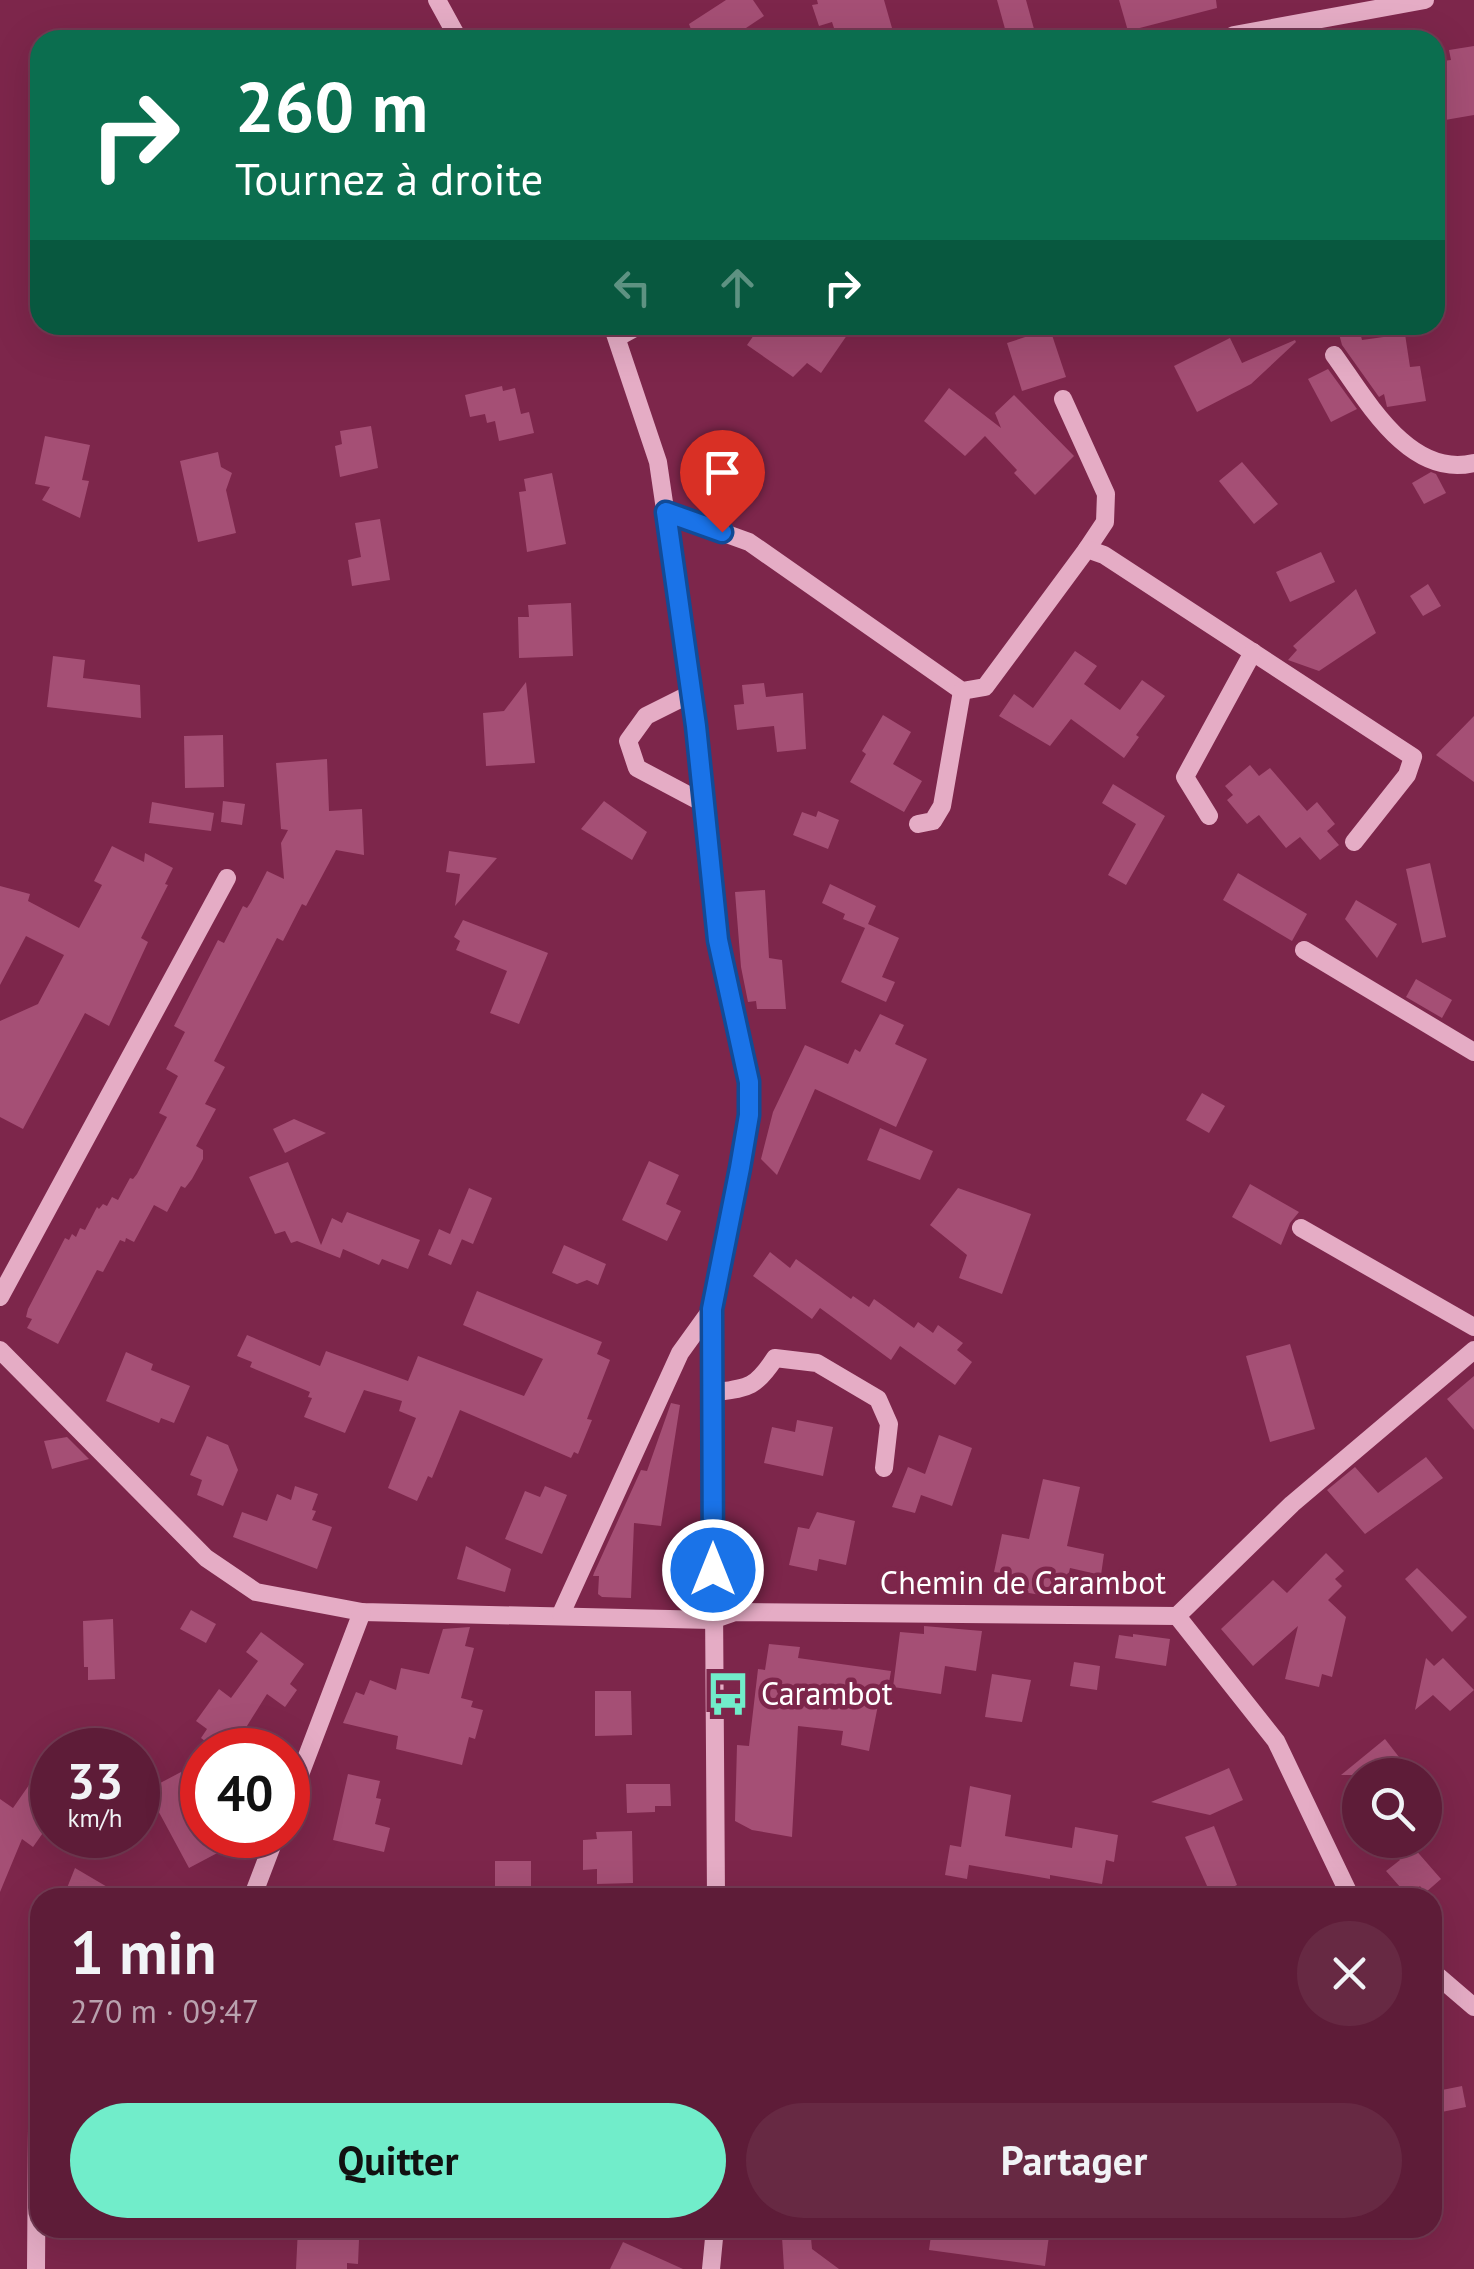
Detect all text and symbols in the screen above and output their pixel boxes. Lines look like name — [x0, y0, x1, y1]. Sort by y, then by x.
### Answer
text: 260 m — [235, 61, 428, 151]
icon: right — [70, 70, 200, 200]
text: Tournez à droite — [235, 149, 543, 207]
icon: left — [605, 260, 660, 315]
icon: ahead — [710, 260, 765, 315]
icon: right — [815, 260, 870, 315]
pin — [680, 430, 765, 533]
icon: arrive — [695, 445, 750, 500]
position arrow — [661, 1518, 765, 1622]
street label: Chemin de Carambot — [880, 1561, 1166, 1603]
bus stop icon: Carambot — [704, 1670, 752, 1718]
place label: Carambot — [761, 1672, 893, 1714]
speed limit sign: 40 — [180, 1728, 310, 1858]
text: 33 — [67, 1748, 123, 1813]
map controls — [1342, 1758, 1442, 1858]
button: search — [1342, 1758, 1442, 1858]
text: km/h — [68, 1802, 122, 1834]
text: 1 min — [70, 1913, 216, 1991]
button: close — [1297, 1921, 1402, 2026]
text: 270 m · 09:47 — [70, 1990, 259, 2032]
button: Quitter — [70, 2103, 726, 2218]
button: Partager — [746, 2103, 1402, 2218]

